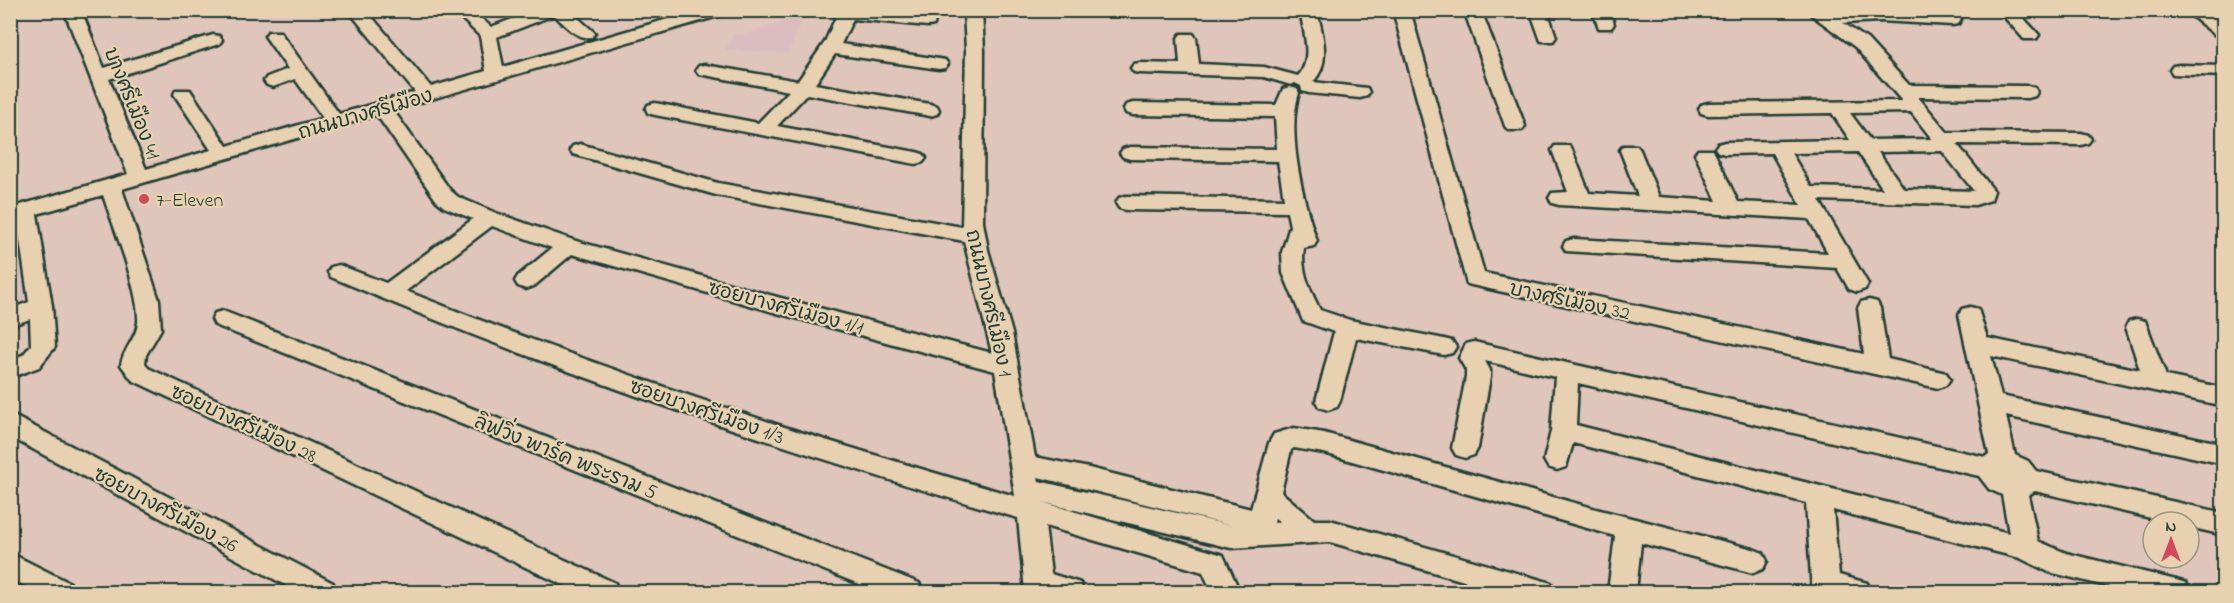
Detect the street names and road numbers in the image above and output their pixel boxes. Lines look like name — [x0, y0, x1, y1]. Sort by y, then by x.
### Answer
street label: บางศรีเมือง 41 — [95, 43, 166, 165]
street label: ถนนบางศรีเมือง — [295, 82, 436, 148]
street label: ถนนบางศรีเมือง 1 — [957, 227, 1019, 380]
street label: ซอยบางศรีเมือง 1/1 — [704, 275, 866, 344]
street label: บางศรีเมือง 32 — [1507, 276, 1632, 329]
street label: ซอยบางศรีเมือง 1/3 — [625, 373, 787, 453]
street label: ซอยบางศรีเมือง 28 — [165, 379, 321, 472]
street label: ลิฟวิ่ง พาร์ค พระราม 5 — [469, 403, 663, 508]
street label: ซอยบางศรีเมือง 26 — [87, 461, 242, 562]

